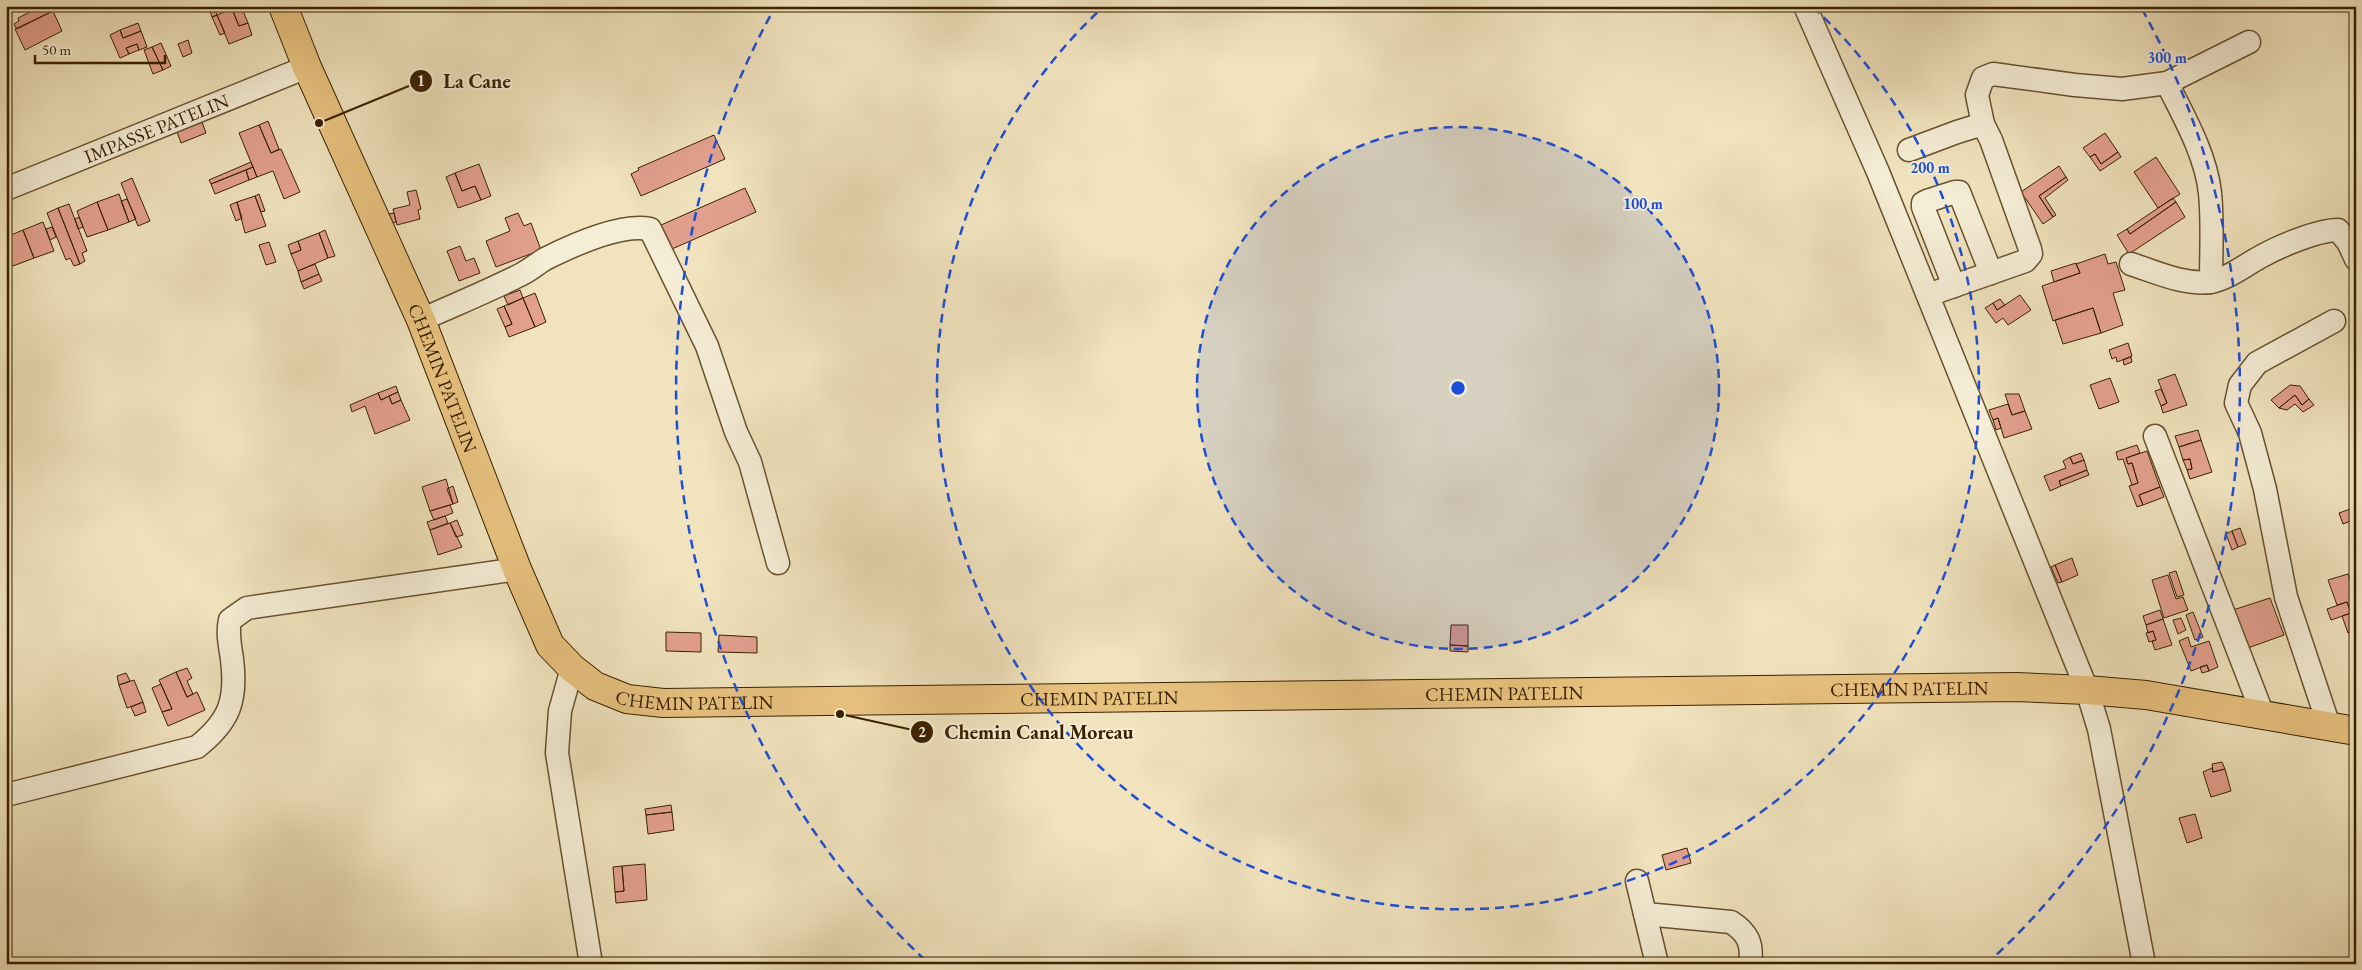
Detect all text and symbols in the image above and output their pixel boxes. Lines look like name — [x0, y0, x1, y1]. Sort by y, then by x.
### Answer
scale bar — [35, 32, 165, 64]
text: 50 m — [42, 40, 71, 59]
text: 300 m — [2147, 48, 2187, 67]
callout: La Cane — [408, 63, 521, 98]
text: La Cane — [443, 68, 511, 94]
text: 1 — [417, 71, 425, 90]
street label: IMPASSE PATELIN — [80, 88, 232, 169]
text: 200 m — [1910, 158, 1950, 177]
text: 100 m — [1623, 194, 1663, 213]
street label: CHEMIN PATELIN — [403, 299, 483, 456]
centre of rings — [1449, 379, 1467, 397]
street label: CHEMIN PATELIN — [1830, 675, 1989, 702]
street label: CHEMIN PATELIN — [1425, 680, 1584, 706]
street label: CHEMIN PATELIN — [612, 683, 774, 716]
street label: CHEMIN PATELIN — [1020, 684, 1179, 711]
callout: Chemin Canal Moreau — [910, 714, 1144, 749]
text: Chemin Canal Moreau — [944, 719, 1134, 745]
text: 2 — [918, 722, 926, 741]

